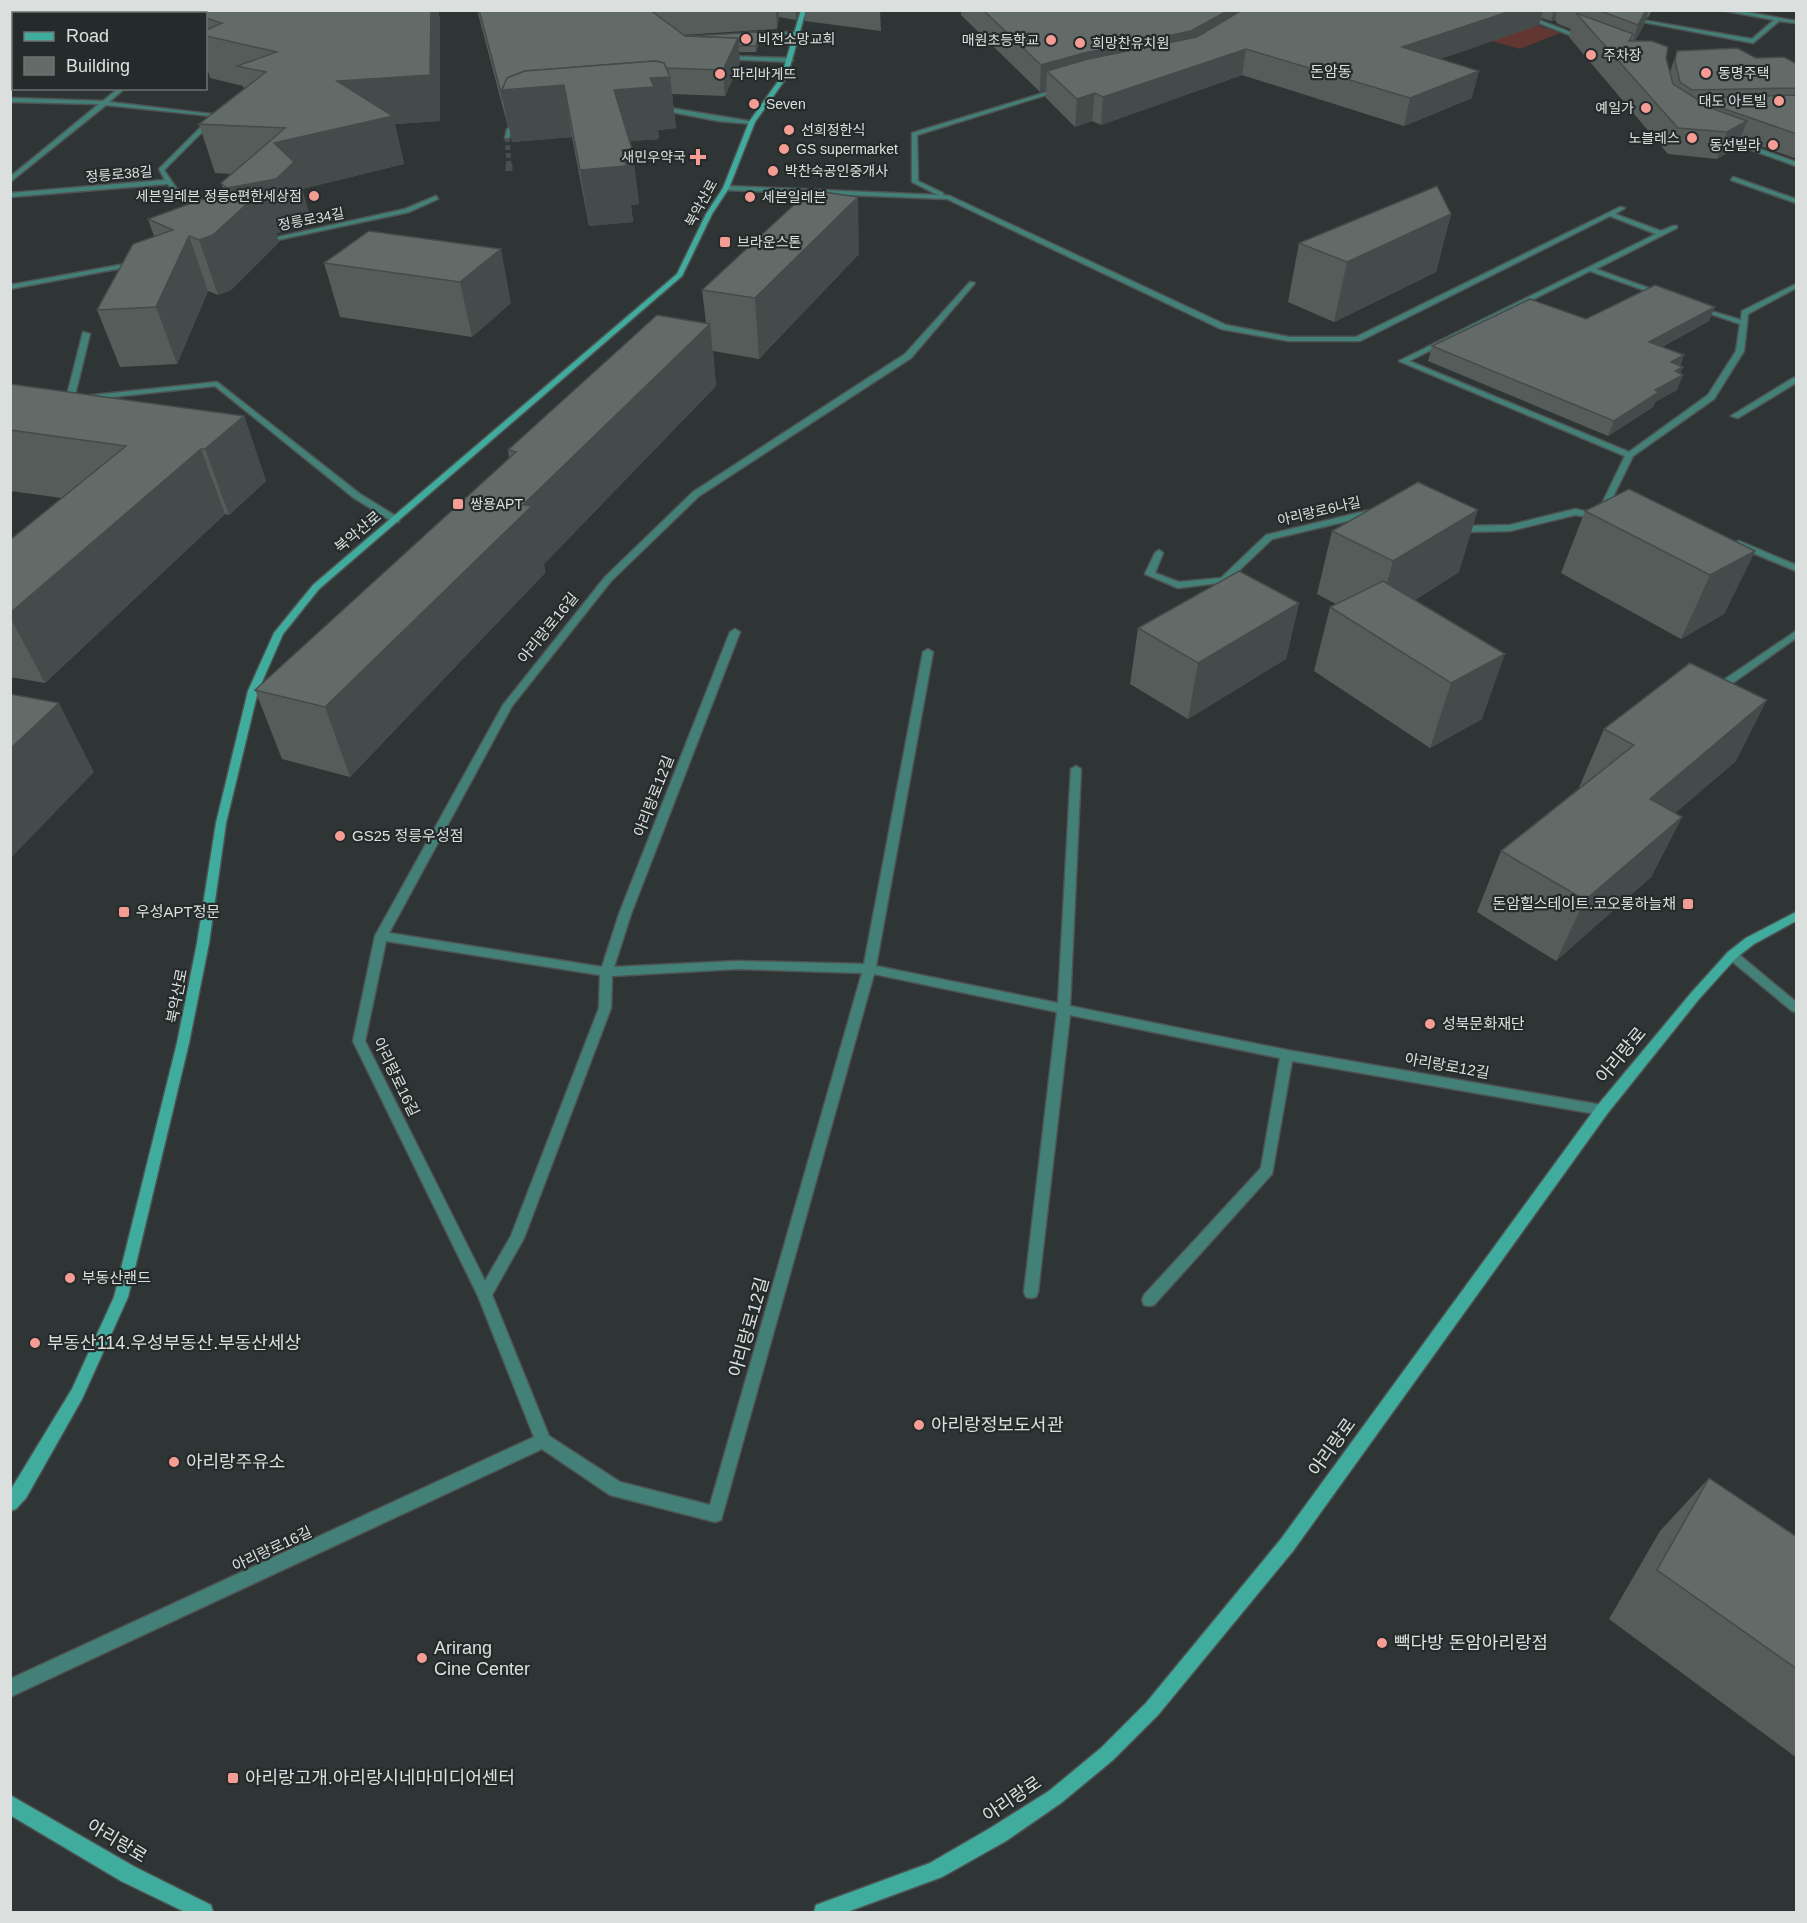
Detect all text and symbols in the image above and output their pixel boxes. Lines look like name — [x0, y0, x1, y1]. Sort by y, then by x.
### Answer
legend — [12, 12, 207, 90]
text: Road — [66, 26, 109, 46]
place label: 비전소망교회 — [758, 31, 835, 47]
marker: 비전소망교회 — [739, 32, 753, 46]
place label: 매원초등학교 — [962, 32, 1039, 48]
marker: 매원초등학교 — [1044, 33, 1058, 47]
place label: 희망찬유치원 — [1092, 35, 1169, 51]
marker: 희망찬유치원 — [1073, 36, 1087, 50]
place label: 주차장 — [1603, 47, 1642, 63]
marker: 주차장 — [1584, 48, 1598, 62]
text: Building — [66, 56, 130, 76]
district label: 돈암동 — [1310, 63, 1352, 80]
place label: 동명주택 — [1718, 65, 1770, 81]
place label: 파리바게뜨 — [732, 66, 797, 82]
marker: 동명주택 — [1699, 66, 1713, 80]
marker: 파리바게뜨 — [713, 67, 727, 81]
place label: 대도 아트빌 — [1699, 93, 1767, 109]
marker: 대도 아트빌 — [1772, 94, 1786, 108]
place label: Seven — [766, 96, 806, 112]
marker: Seven — [747, 97, 761, 111]
place label: 예일가 — [1595, 100, 1634, 116]
marker: 예일가 — [1639, 101, 1653, 115]
place label: 선희정한식 — [801, 122, 865, 138]
marker: 선희정한식 — [782, 123, 796, 137]
place label: 노블레스 — [1628, 130, 1680, 146]
marker: 노블레스 — [1685, 131, 1699, 145]
place label: 동선빌라 — [1709, 137, 1761, 153]
marker: 동선빌라 — [1766, 138, 1780, 152]
place label: GS supermarket — [796, 141, 898, 157]
marker: GS supermarket — [777, 142, 791, 156]
place label: 새민우약국 — [622, 149, 686, 165]
marker: 새민우약국 — [691, 150, 705, 164]
street label: 정릉로38길 — [85, 163, 153, 185]
place label: 박찬숙공인중개사 — [785, 163, 888, 179]
marker: 박찬숙공인중개사 — [766, 164, 780, 178]
street label: 북악산로 — [682, 176, 721, 229]
place label: 세븐일레븐 정릉e편한세상점 — [136, 188, 302, 204]
marker: 세븐일레븐 정릉e편한세상점 — [307, 189, 321, 203]
place label: 세븐일레븐 — [762, 189, 827, 205]
marker: 세븐일레븐 — [743, 190, 757, 204]
street label: 정릉로34길 — [277, 205, 345, 233]
place label: 브라운스톤 — [737, 234, 802, 250]
marker: 브라운스톤 — [718, 235, 732, 249]
street label: 아리랑로6나길 — [1276, 494, 1362, 528]
place label: 쌍용APT — [470, 496, 523, 512]
marker: 쌍용APT — [451, 497, 465, 511]
street label: 북악산로 — [331, 507, 384, 556]
street label: 아리랑로16길 — [514, 589, 581, 666]
street label: 아리랑로12길 — [630, 753, 677, 839]
place label: GS25 정릉우성점 — [352, 827, 464, 844]
marker: GS25 정릉우성점 — [333, 829, 347, 843]
place label: 돈암힐스테이트.코오롱하늘채 — [1492, 895, 1676, 912]
marker: 돈암힐스테이트.코오롱하늘채 — [1681, 897, 1695, 911]
place label: 우성APT정문 — [136, 903, 220, 920]
marker: 우성APT정문 — [117, 905, 131, 919]
street label: 북악산로 — [163, 967, 190, 1025]
place label: 성북문화재단 — [1442, 1015, 1525, 1032]
marker: 성북문화재단 — [1423, 1017, 1437, 1031]
street label: 아리랑로 — [1592, 1023, 1650, 1087]
street label: 아리랑로16길 — [370, 1035, 423, 1119]
street label: 아리랑로12길 — [1403, 1050, 1491, 1081]
place label: 부동산랜드 — [82, 1269, 151, 1286]
marker: 부동산랜드 — [63, 1271, 77, 1285]
street label: 아리랑로12길 — [725, 1275, 773, 1379]
place label: 부동산114.우성부동산.부동산세상 — [47, 1333, 301, 1353]
marker: 부동산114.우성부동산.부동산세상 — [28, 1336, 42, 1350]
street label: 아리랑로 — [1304, 1414, 1360, 1480]
place label: 아리랑정보도서관 — [931, 1415, 1064, 1435]
marker: 아리랑정보도서관 — [912, 1418, 926, 1432]
place label: 아리랑주유소 — [186, 1452, 285, 1472]
marker: 아리랑주유소 — [167, 1455, 181, 1469]
street label: 아리랑로16길 — [229, 1523, 314, 1574]
place label: 빽다방 돈암아리랑점 — [1394, 1633, 1548, 1653]
marker: 빽다방 돈암아리랑점 — [1375, 1636, 1389, 1650]
place label: Arirang Cine Center — [434, 1638, 530, 1679]
marker: Arirang Cine Center — [415, 1651, 429, 1665]
place label: 아리랑고개.아리랑시네마미디어센터 — [245, 1768, 515, 1788]
marker: 아리랑고개.아리랑시네마미디어센터 — [226, 1771, 240, 1785]
street label: 아리랑로 — [979, 1772, 1045, 1826]
street label: 아리랑로 — [83, 1815, 151, 1867]

